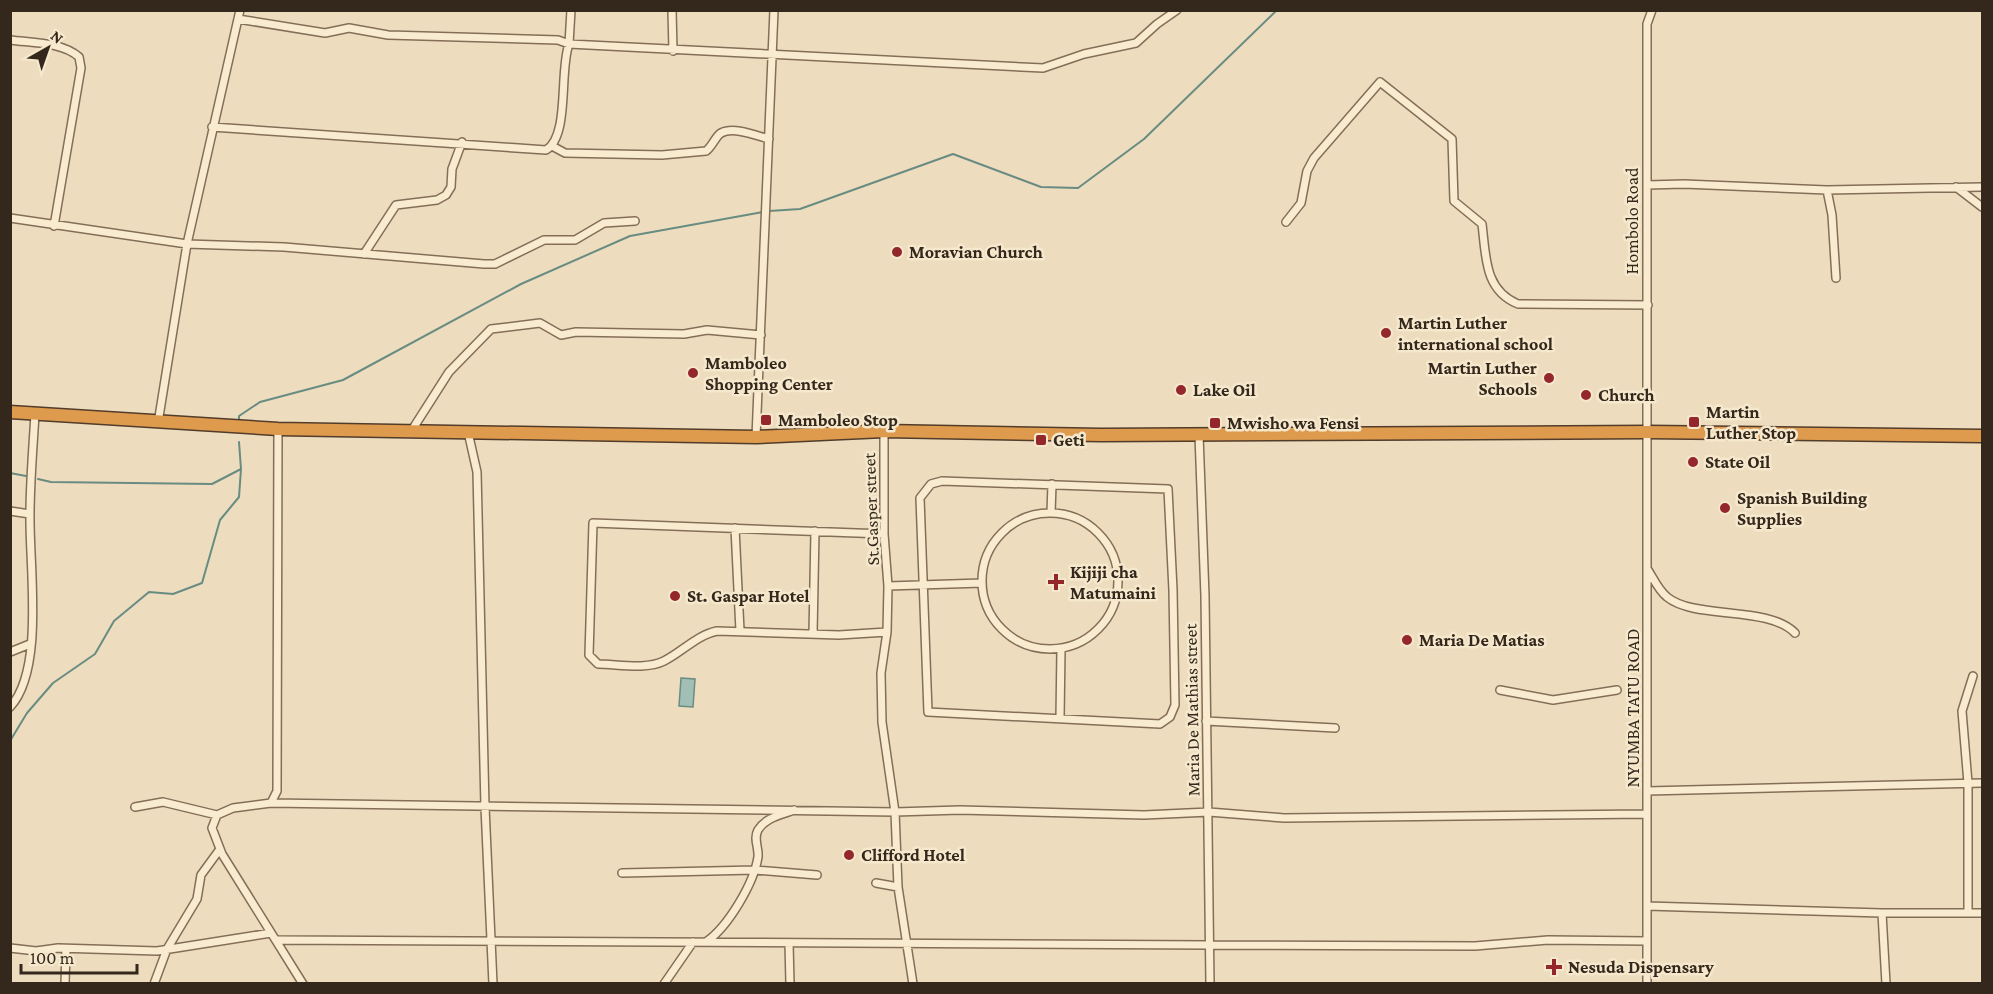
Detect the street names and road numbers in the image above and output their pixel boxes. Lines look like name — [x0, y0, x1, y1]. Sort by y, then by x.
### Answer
street label: Hombolo Road — [1622, 167, 1642, 274]
street label: St.Gasper street — [859, 451, 883, 566]
street label: Maria De Mathias street — [1180, 623, 1204, 796]
street label: NYUMBA TATU ROAD — [1623, 629, 1643, 787]

